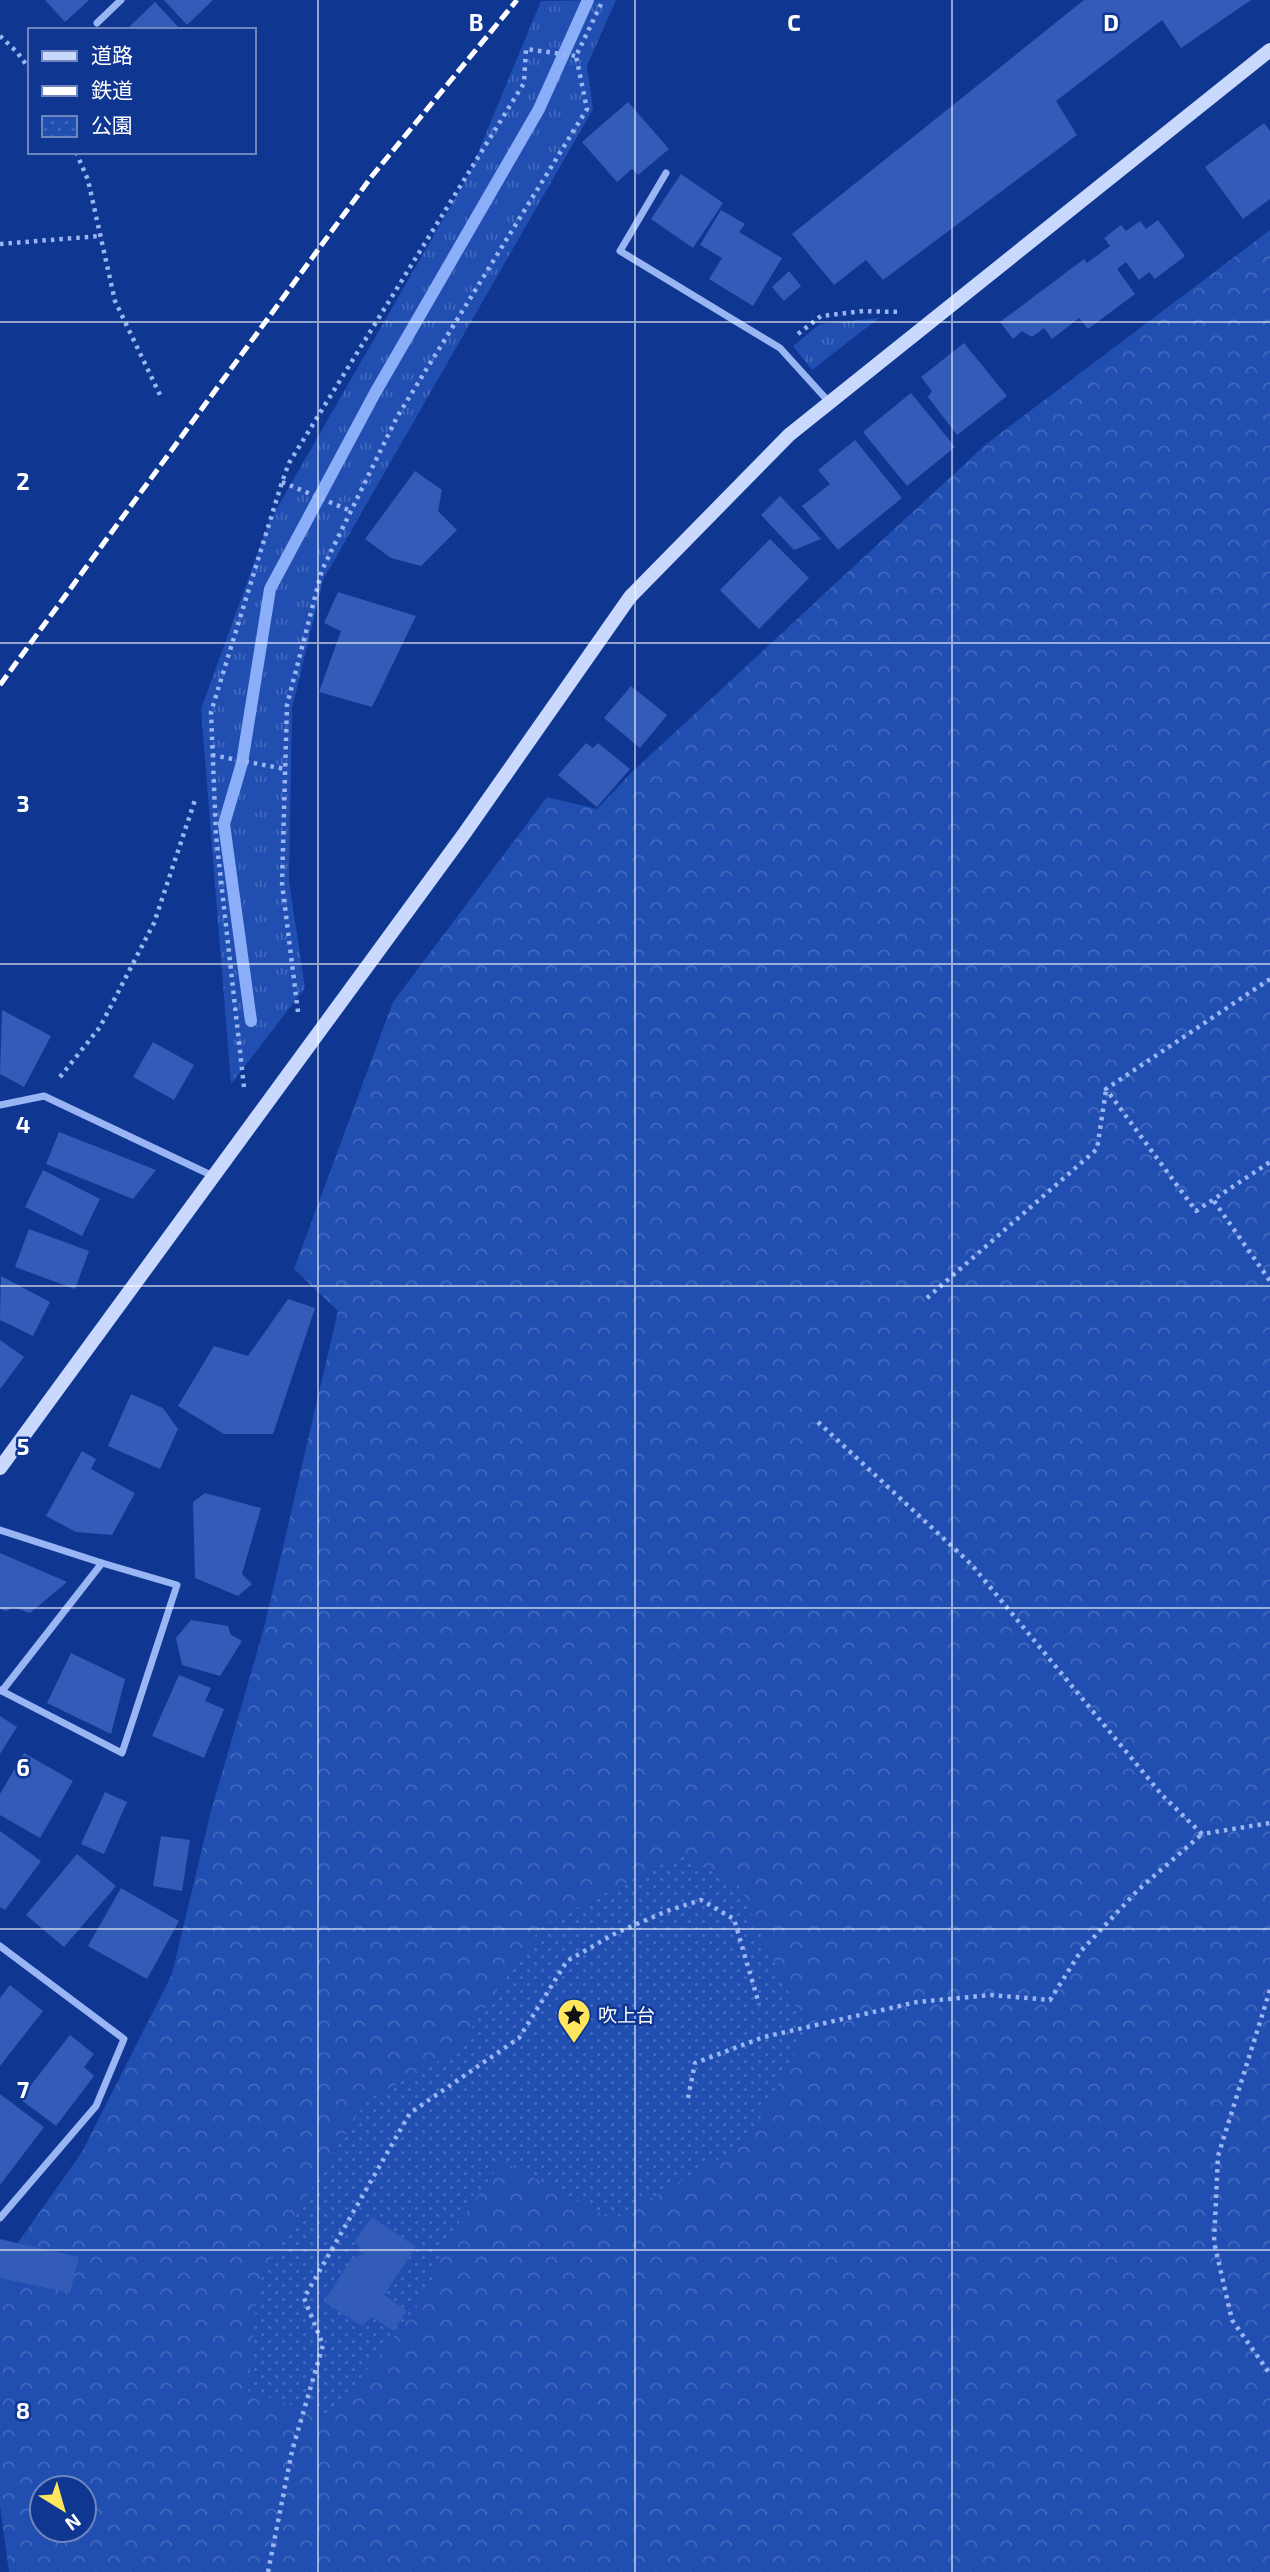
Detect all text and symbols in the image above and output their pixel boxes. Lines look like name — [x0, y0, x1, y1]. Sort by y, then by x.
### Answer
text: B — [469, 8, 483, 36]
text: C — [787, 8, 801, 36]
text: D — [1103, 8, 1119, 36]
legend — [28, 28, 256, 154]
text: 道路 — [91, 42, 133, 67]
text: 鉄道 — [91, 77, 133, 102]
text: 公園 — [91, 112, 133, 137]
text: 2 — [16, 467, 30, 495]
text: 3 — [16, 789, 30, 817]
text: 4 — [16, 1110, 30, 1138]
text: 5 — [17, 1432, 29, 1460]
text: 6 — [16, 1753, 30, 1781]
place icon: 吹上台 — [555, 1996, 593, 2045]
place label: 吹上台 — [598, 2003, 655, 2026]
text: 7 — [17, 2075, 29, 2103]
text: 8 — [16, 2396, 30, 2424]
north arrow — [28, 2474, 98, 2544]
text: N — [61, 2510, 86, 2536]

